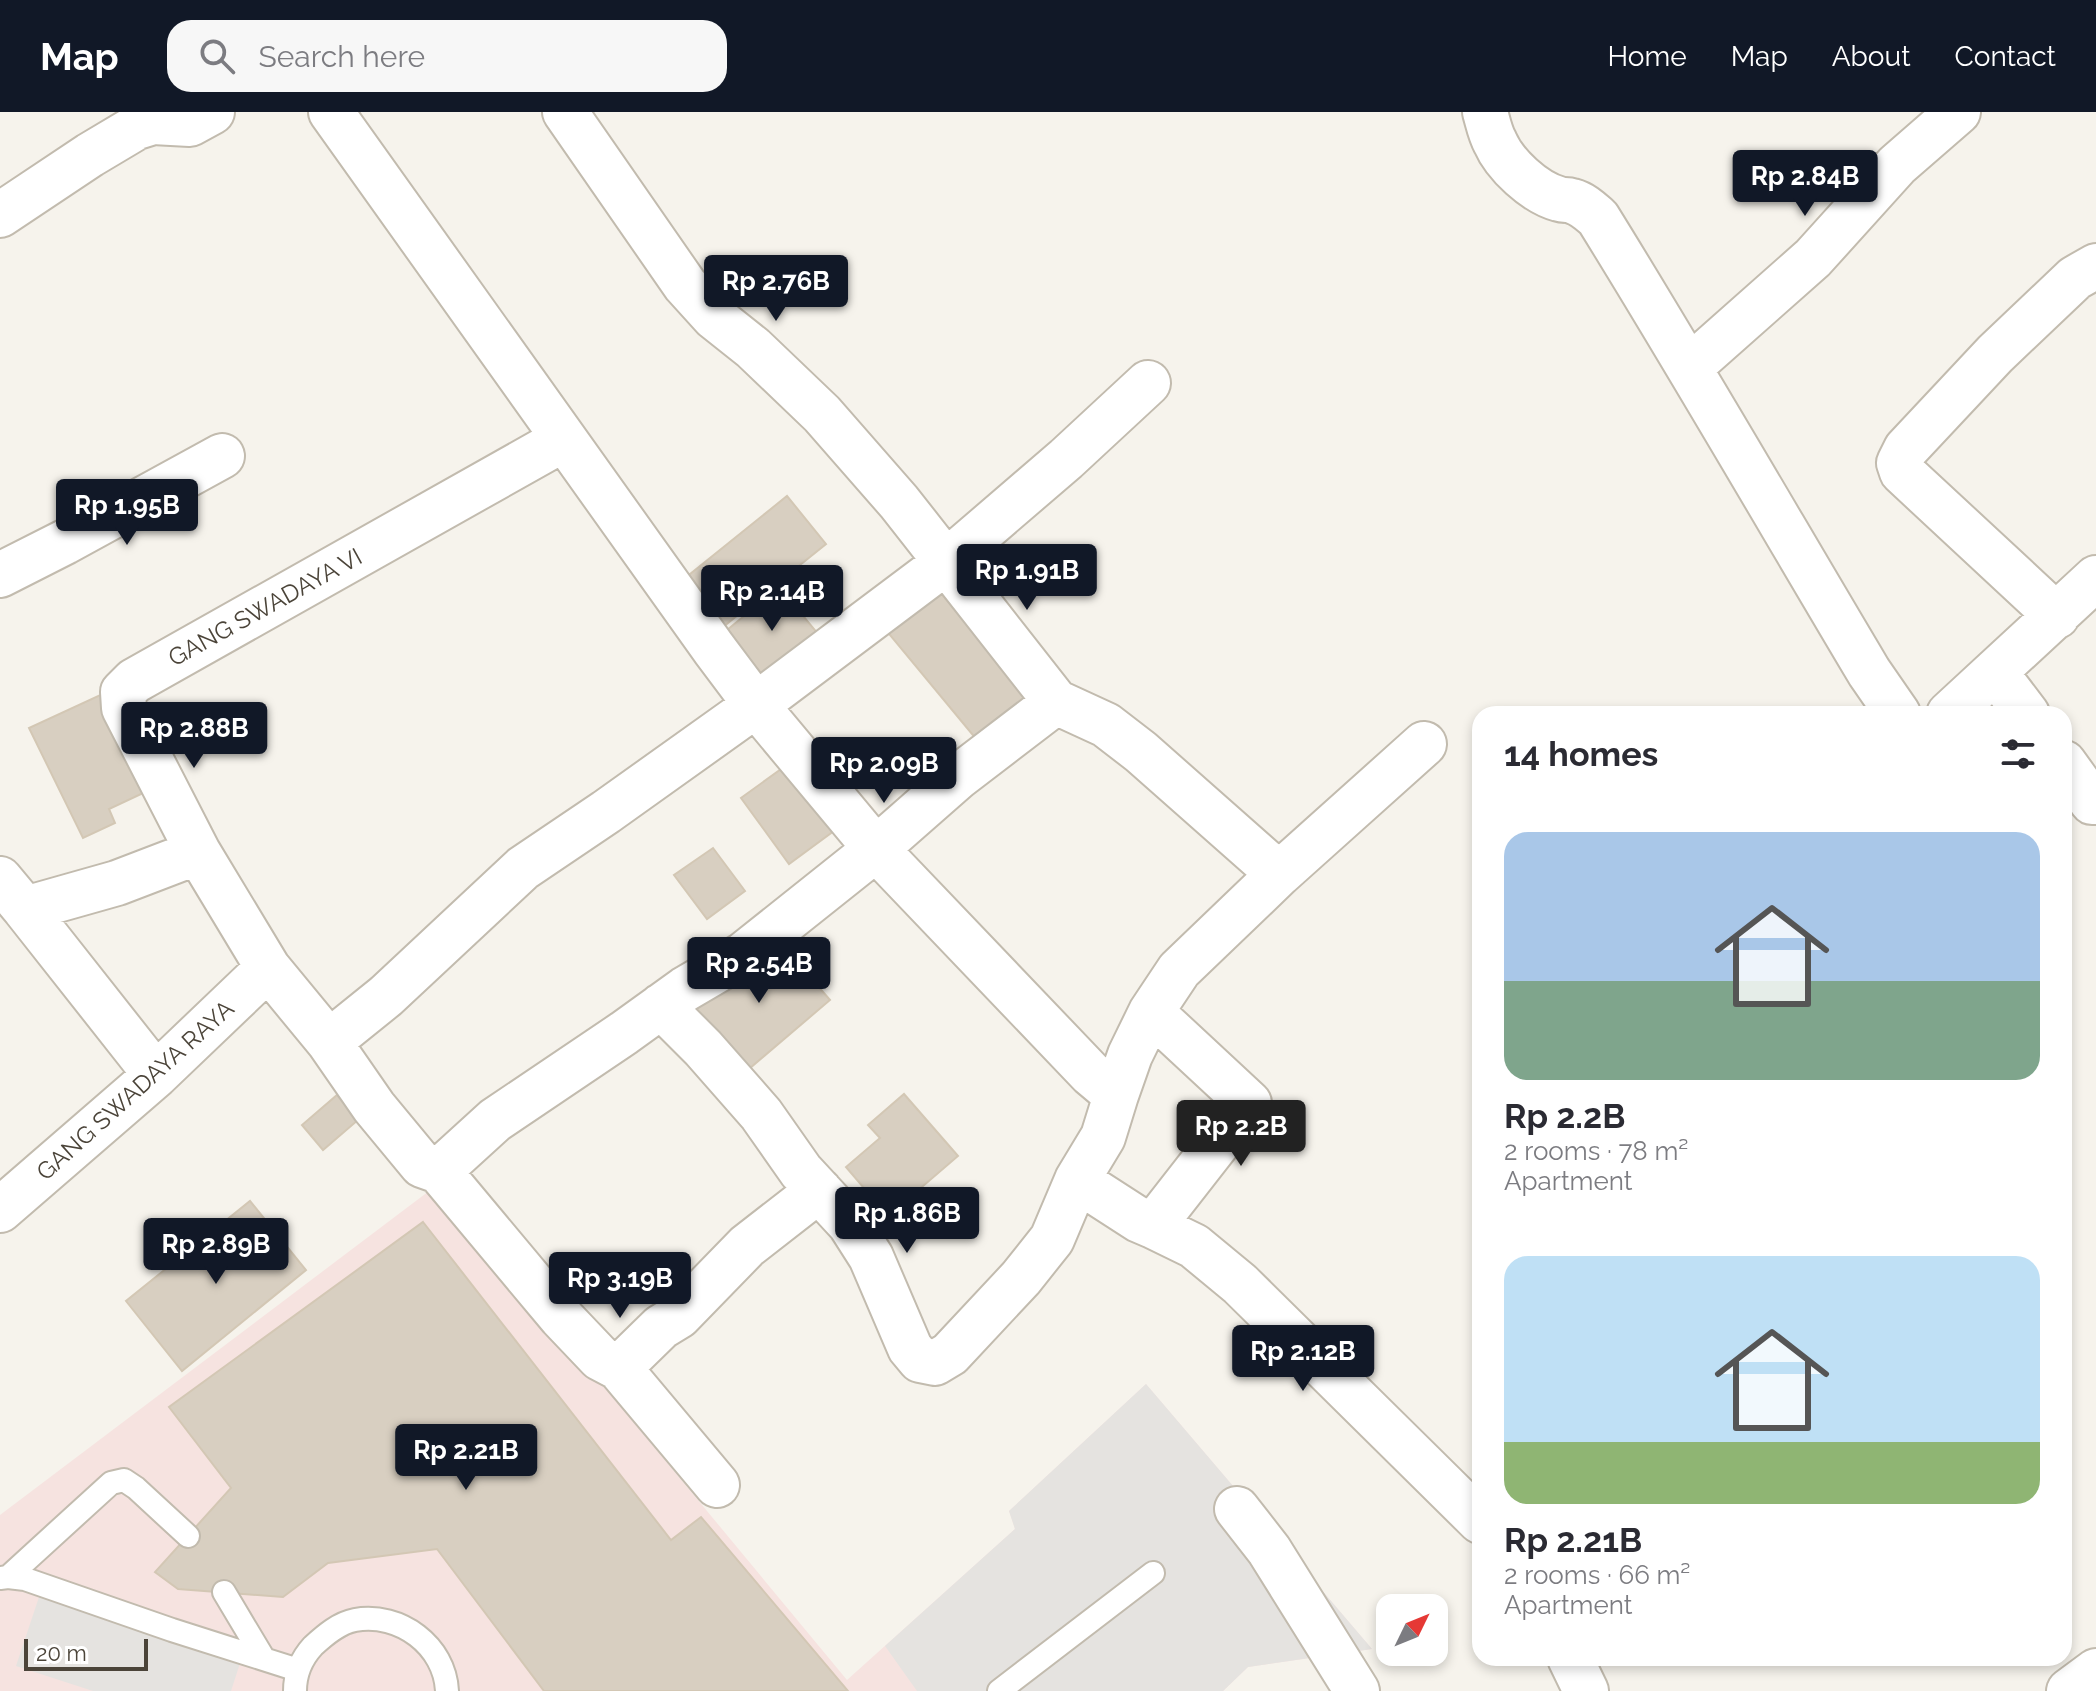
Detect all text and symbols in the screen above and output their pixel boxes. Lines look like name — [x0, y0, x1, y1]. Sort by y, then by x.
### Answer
search box — [167, 20, 727, 92]
text: Map — [40, 34, 119, 79]
icon: search — [195, 34, 239, 78]
text: Search here — [259, 39, 425, 74]
text: Home — [1607, 40, 1687, 73]
text: Map — [1731, 40, 1788, 73]
text: About — [1832, 40, 1911, 73]
text: Contact — [1955, 40, 2056, 73]
pin: Rp 2.84B — [1722, 150, 1888, 218]
text: Rp 2.84B — [1751, 161, 1859, 191]
pin: Rp 2.76B — [693, 255, 859, 323]
text: Rp 2.76B — [722, 266, 830, 296]
pin: Rp 1.95B — [44, 479, 210, 547]
text: Rp 1.95B — [74, 490, 180, 520]
street label: GANG SWADAYA VI — [163, 542, 367, 672]
pin: Rp 1.91B — [944, 544, 1110, 612]
text: Rp 1.91B — [975, 555, 1079, 585]
pin: Rp 2.14B — [689, 565, 855, 633]
text: Rp 2.14B — [719, 576, 825, 606]
pin: Rp 2.88B — [111, 702, 277, 770]
text: Rp 2.88B — [139, 713, 249, 743]
icon: filters — [1996, 732, 2040, 776]
text: 14 homes — [1504, 734, 1658, 774]
pin: Rp 2.09B — [801, 737, 967, 805]
text: Rp 2.09B — [829, 748, 939, 778]
icon: home — [1700, 884, 1844, 1028]
pin: Rp 2.54B — [676, 937, 842, 1005]
text: Rp 2.54B — [705, 948, 813, 978]
street label: GANG SWADAYA RAYA — [30, 994, 240, 1186]
text: Rp 2.2B — [1504, 1096, 1625, 1136]
pin: Rp 2.2B — [1167, 1100, 1315, 1168]
text: Rp 2.2B — [1195, 1111, 1287, 1141]
text: 2 rooms · 78 m² — [1504, 1136, 1688, 1166]
text: Apartment — [1504, 1166, 1633, 1196]
pin: Rp 1.86B — [824, 1187, 990, 1255]
text: Rp 1.86B — [853, 1198, 961, 1228]
pin: Rp 2.89B — [133, 1218, 299, 1286]
text: Rp 2.89B — [161, 1229, 271, 1259]
pin: Rp 3.19B — [537, 1252, 703, 1320]
text: Rp 3.19B — [567, 1263, 673, 1293]
icon: home — [1700, 1308, 1844, 1452]
pin: Rp 2.12B — [1220, 1325, 1386, 1393]
text: Rp 2.12B — [1250, 1336, 1356, 1366]
pin: Rp 2.21B — [383, 1424, 549, 1492]
text: Rp 2.21B — [413, 1435, 519, 1465]
text: Rp 2.21B — [1504, 1520, 1642, 1560]
text: 2 rooms · 66 m² — [1504, 1560, 1690, 1590]
text: Apartment — [1504, 1590, 1633, 1620]
north arrow — [1376, 1594, 1448, 1666]
map controls — [1376, 1594, 1448, 1666]
scale bar — [24, 1635, 148, 1671]
text: 20 m — [36, 1640, 87, 1666]

